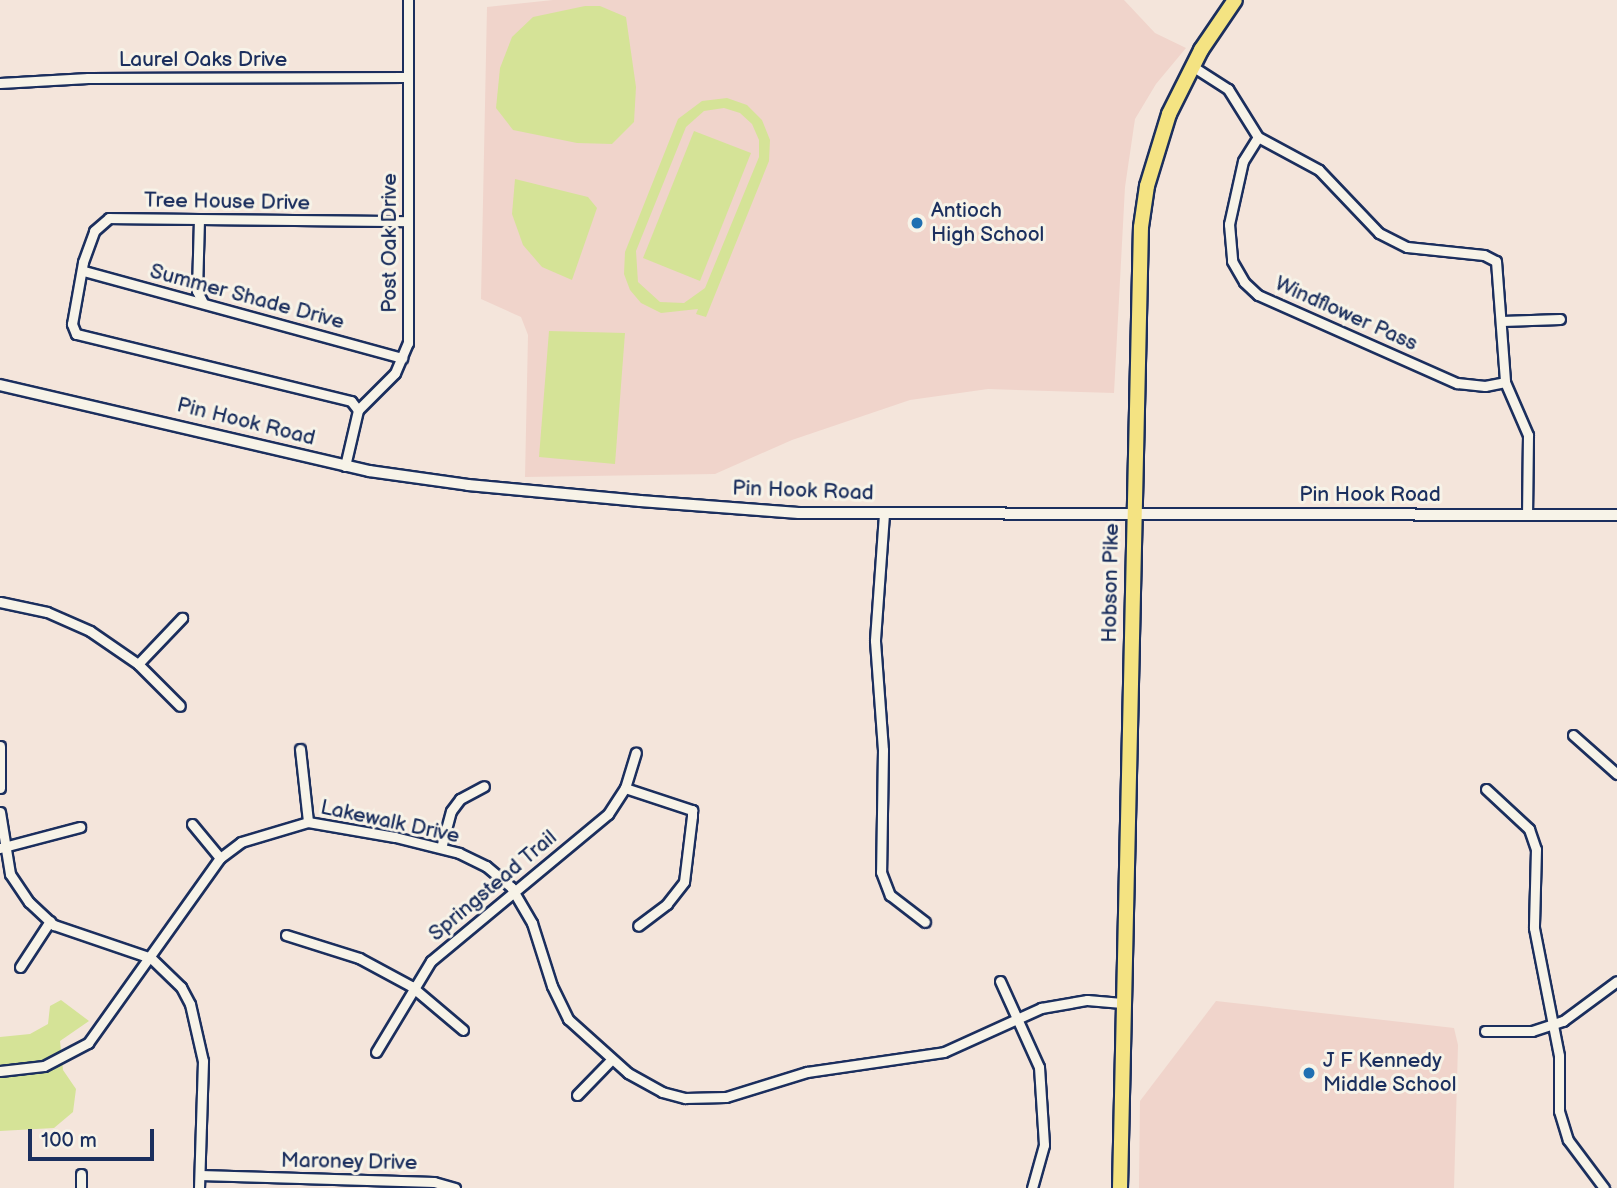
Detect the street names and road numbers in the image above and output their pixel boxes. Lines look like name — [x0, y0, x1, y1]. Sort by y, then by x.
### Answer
street label: Laurel Oaks Drive — [119, 47, 287, 73]
street label: Post Oak Drive — [377, 173, 403, 313]
street label: Tree House Drive — [144, 188, 310, 216]
street label: Summer Shade Drive — [147, 259, 347, 335]
street label: Windflower Pass — [1271, 271, 1421, 357]
street label: Pin Hook Road — [174, 393, 318, 451]
street label: Pin Hook Road — [732, 476, 874, 506]
street label: Pin Hook Road — [1299, 482, 1441, 508]
street label: Hobson Pike — [1097, 523, 1125, 643]
street label: Lakewalk Drive — [318, 795, 462, 849]
street label: Springstead Trail — [424, 825, 562, 947]
street label: Maroney Drive — [280, 1148, 418, 1176]

